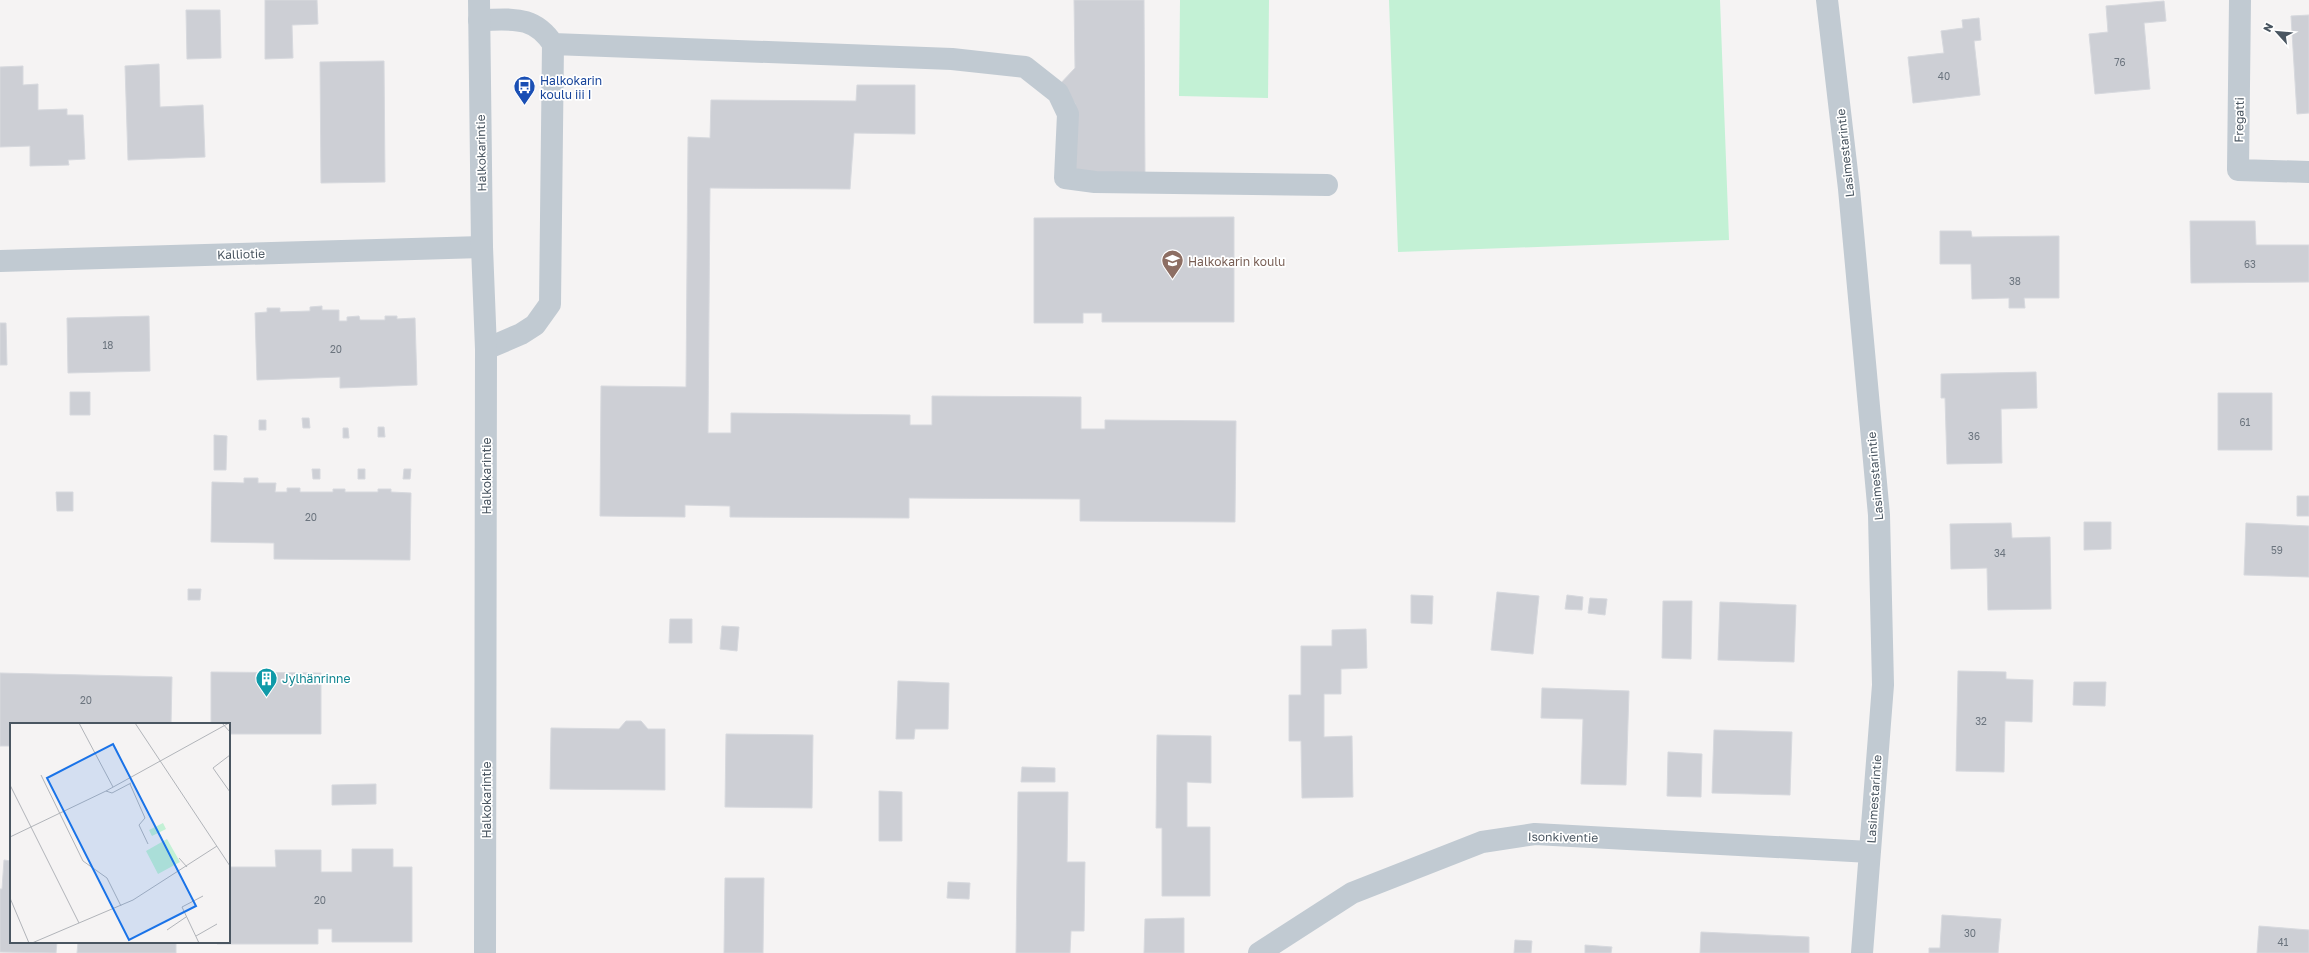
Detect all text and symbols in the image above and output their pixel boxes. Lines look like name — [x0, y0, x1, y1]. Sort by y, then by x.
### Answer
north arrow — [2257, 12, 2297, 52]
text: N — [2260, 21, 2275, 34]
house number: 76 — [2114, 56, 2126, 68]
house number: 40 — [1938, 70, 1950, 82]
place label: Halkokarin koulu iii I — [540, 73, 602, 102]
bus stop icon: Halkokarin koulu iii I — [511, 74, 537, 107]
street label: Fregatti — [2231, 97, 2247, 143]
street label: Lasimestarintie — [1833, 108, 1857, 198]
street label: Halkokarintie — [473, 114, 489, 192]
street label: Kalliotie — [217, 246, 265, 262]
school or university icon: Halkokarin koulu — [1160, 248, 1186, 281]
place label: Halkokarin koulu — [1188, 254, 1285, 269]
house number: 63 — [2244, 258, 2256, 270]
house number: 38 — [2009, 275, 2021, 287]
house number: 18 — [103, 339, 113, 351]
house number: 20 — [330, 343, 342, 355]
house number: 61 — [2240, 416, 2251, 428]
house number: 36 — [1968, 430, 1980, 442]
street label: Lasimestarintie — [1864, 431, 1886, 521]
street label: Halkokarintie — [479, 437, 494, 515]
house number: 20 — [305, 511, 317, 523]
house number: 59 — [2271, 544, 2283, 556]
house number: 34 — [1994, 547, 2006, 559]
building icon: Jylhänrinne — [253, 665, 279, 698]
place label: Jylhänrinne — [282, 671, 350, 686]
house number: 20 — [80, 694, 92, 706]
house number: 32 — [1975, 715, 1987, 727]
inset map — [10, 723, 230, 943]
street label: Lasimestarintie — [1863, 754, 1885, 844]
street label: Halkokarintie — [479, 761, 494, 839]
street label: Isonkiventie — [1528, 829, 1598, 845]
house number: 20 — [314, 894, 326, 906]
house number: 30 — [1964, 927, 1976, 939]
house number: 41 — [2278, 936, 2289, 948]

